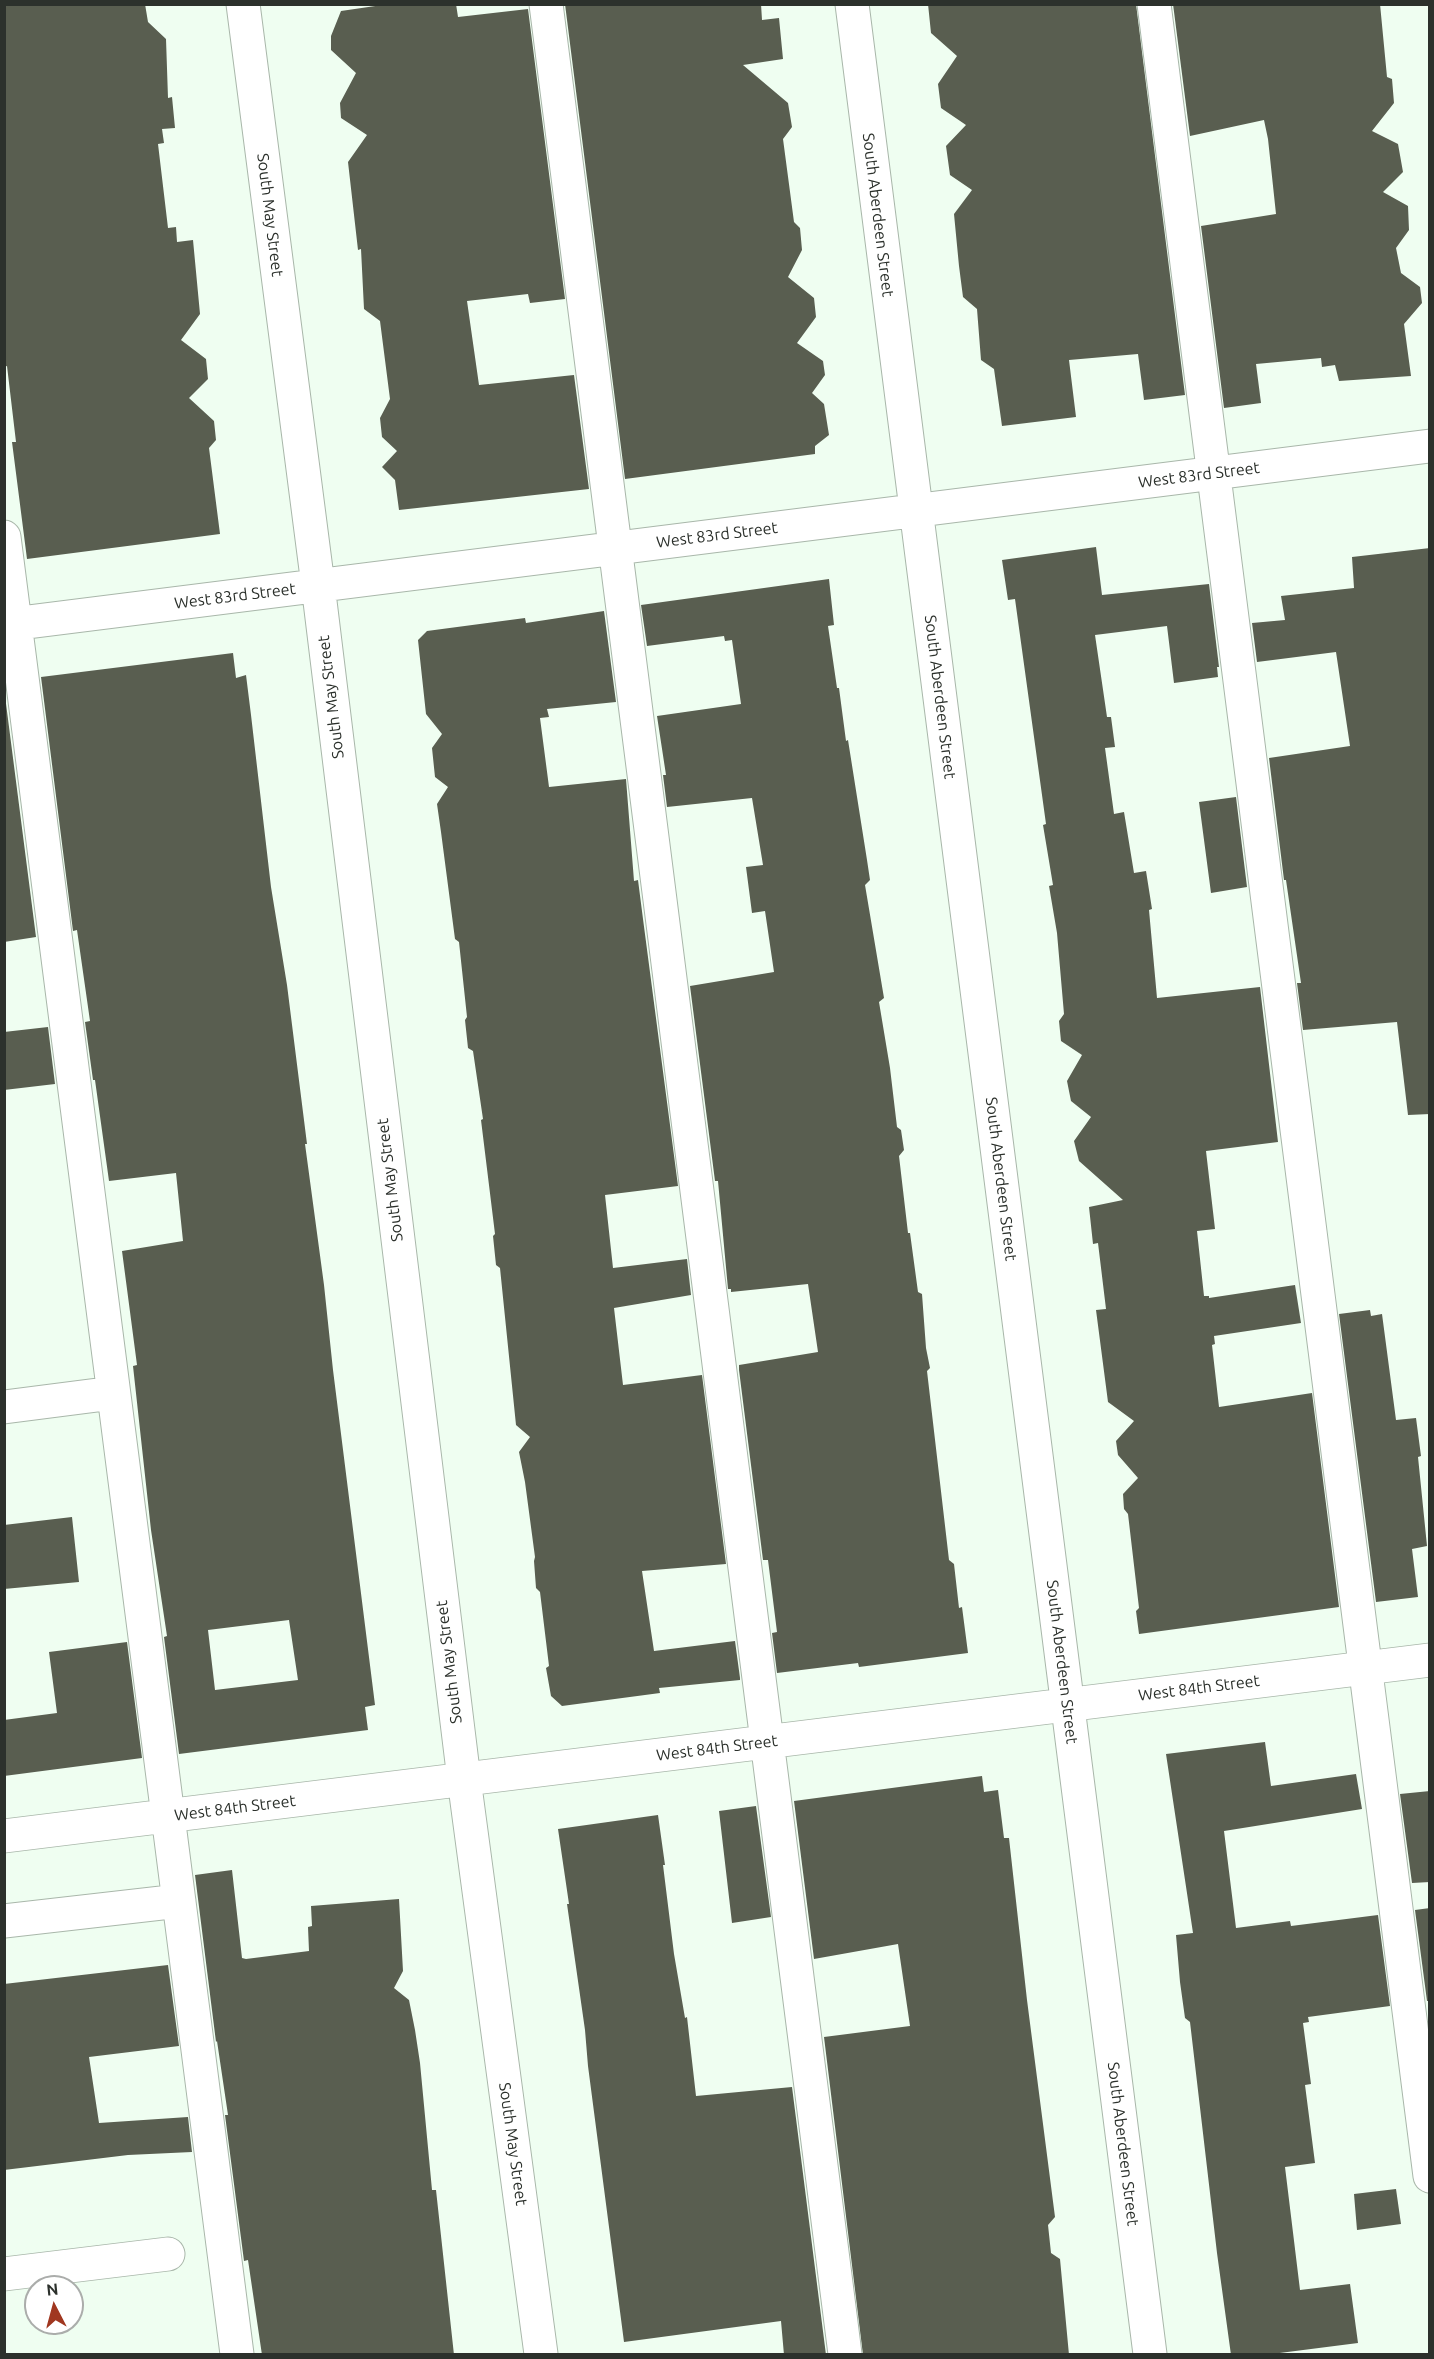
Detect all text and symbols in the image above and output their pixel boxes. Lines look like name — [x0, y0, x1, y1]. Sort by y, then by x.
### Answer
street label: South Aberdeen Street — [858, 132, 898, 298]
street label: South May Street — [253, 152, 287, 278]
street label: West 83rd Street — [1137, 458, 1261, 492]
street label: West 83rd Street — [655, 518, 779, 552]
street label: West 83rd Street — [173, 579, 297, 613]
street label: South Aberdeen Street — [920, 614, 960, 780]
street label: South May Street — [314, 634, 348, 760]
street label: South Aberdeen Street — [981, 1096, 1021, 1262]
street label: South May Street — [373, 1117, 407, 1243]
street label: South Aberdeen Street — [1042, 1579, 1082, 1745]
street label: South May Street — [432, 1599, 466, 1725]
street label: West 84th Street — [1137, 1671, 1261, 1705]
street label: West 84th Street — [655, 1731, 779, 1765]
street label: West 84th Street — [173, 1791, 297, 1825]
street label: South Aberdeen Street — [1103, 2061, 1143, 2227]
street label: South May Street — [495, 2081, 531, 2207]
north arrow — [24, 2275, 84, 2335]
text: N — [45, 2280, 59, 2299]

